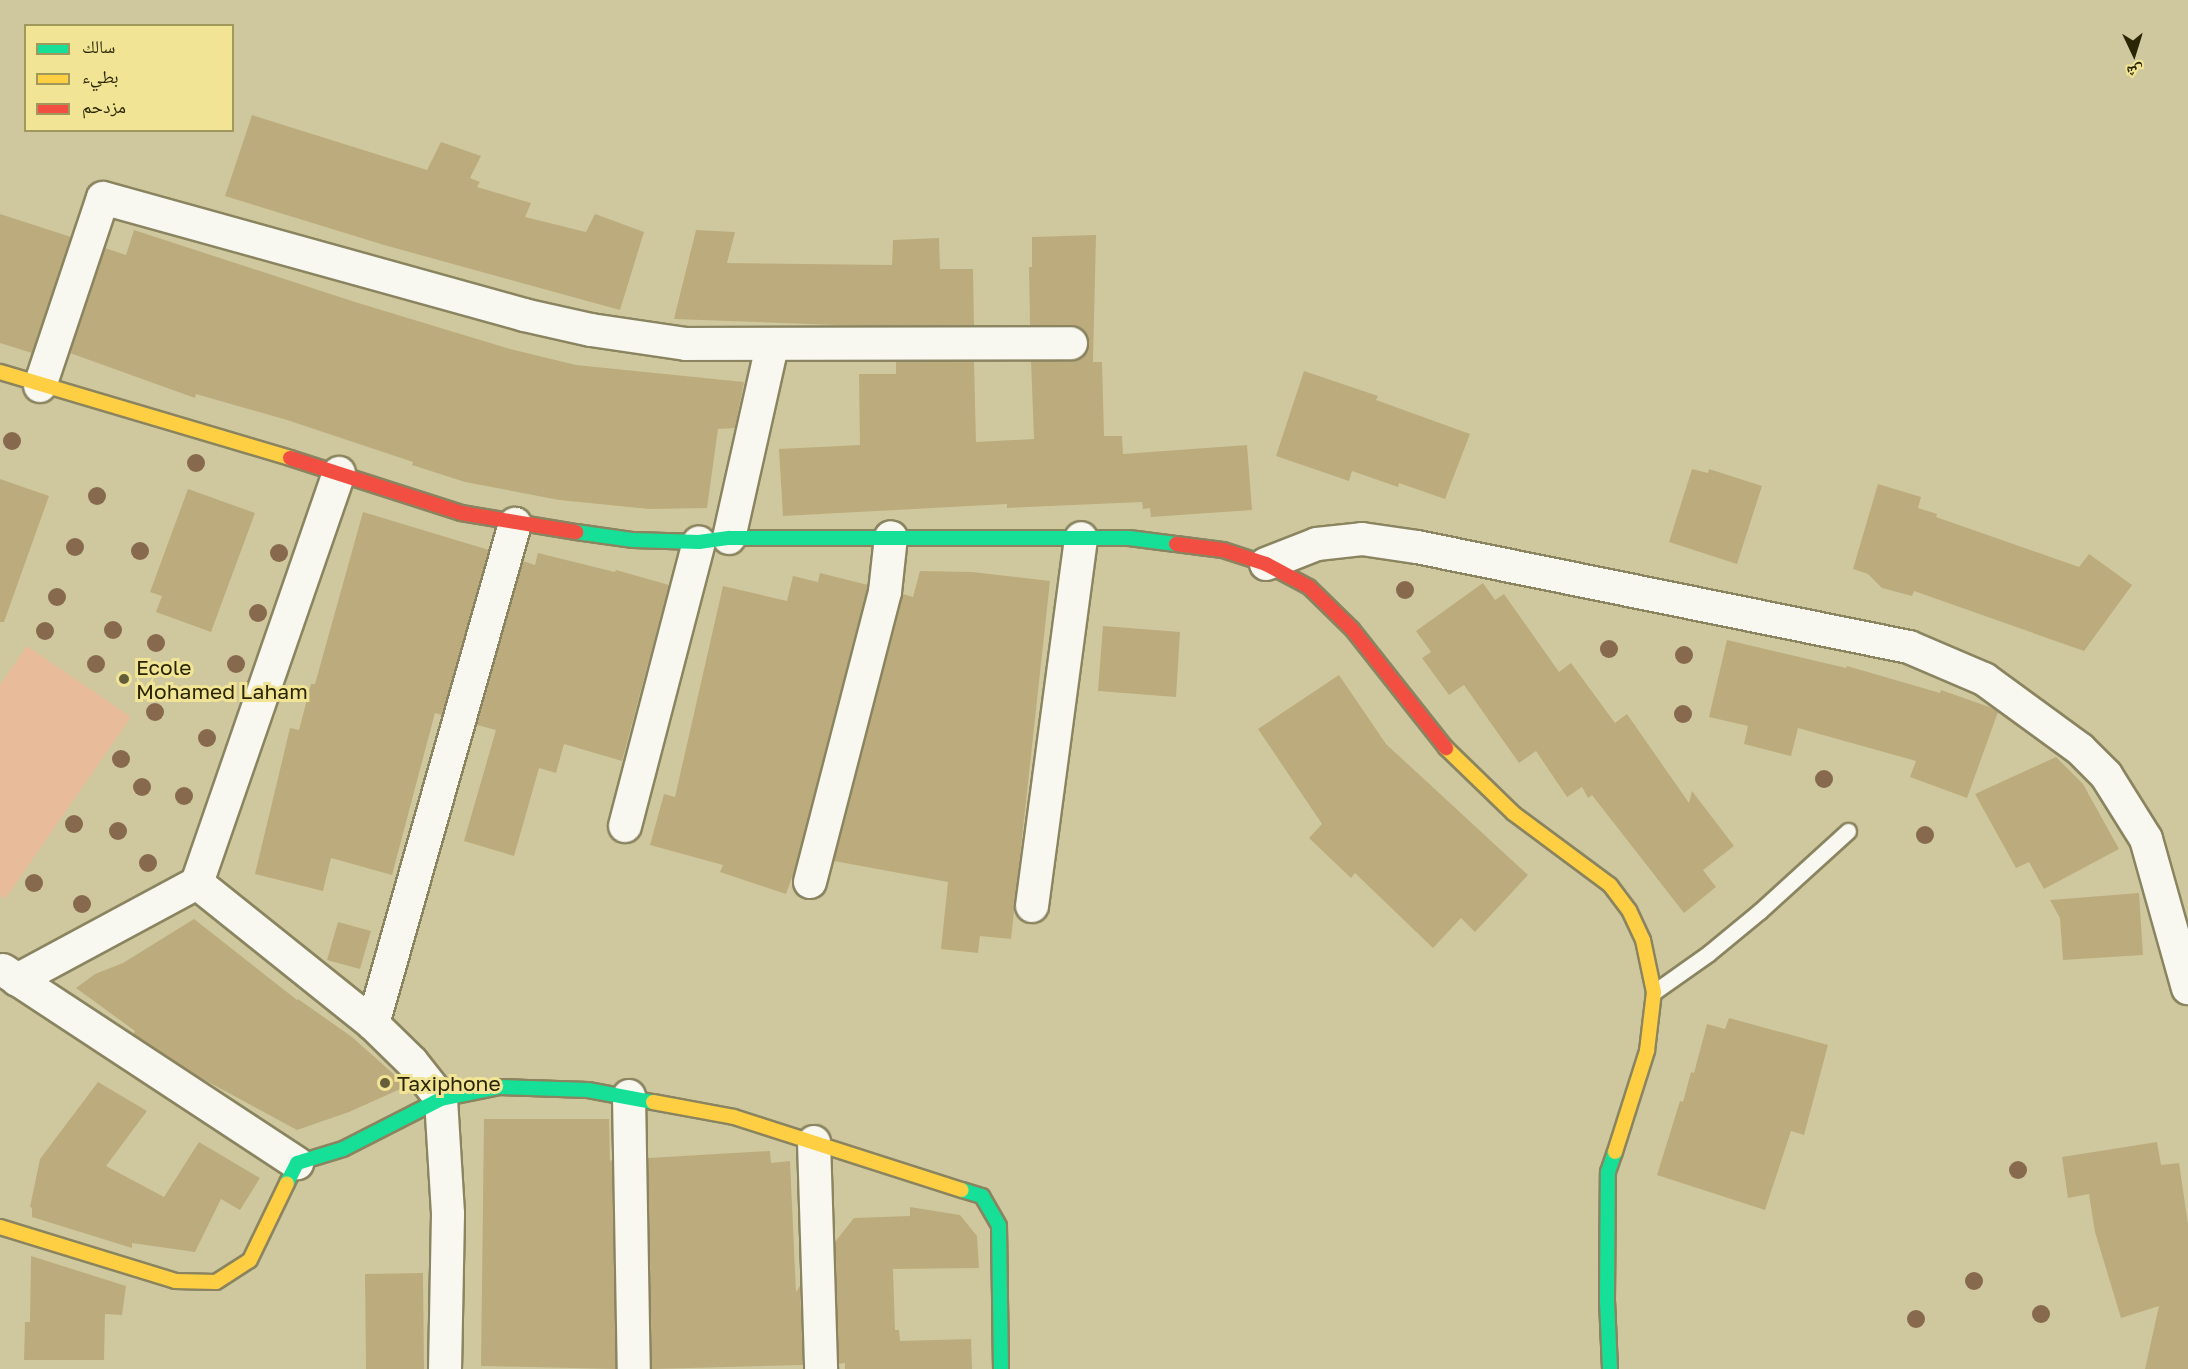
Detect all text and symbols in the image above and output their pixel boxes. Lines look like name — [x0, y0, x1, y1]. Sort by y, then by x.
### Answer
legend — [24, 24, 234, 132]
north arrow — [2104, 24, 2164, 84]
text: سالك — [82, 35, 115, 57]
text: ش — [2126, 61, 2144, 83]
text: بطيء — [82, 65, 119, 87]
text: مزدحم — [82, 95, 126, 117]
place label: Ecole Mohamed Laham — [136, 654, 308, 704]
marker: Ecole Mohamed Laham — [117, 672, 131, 686]
place label: Taxiphone — [397, 1070, 501, 1096]
marker: Taxiphone — [378, 1076, 392, 1090]

